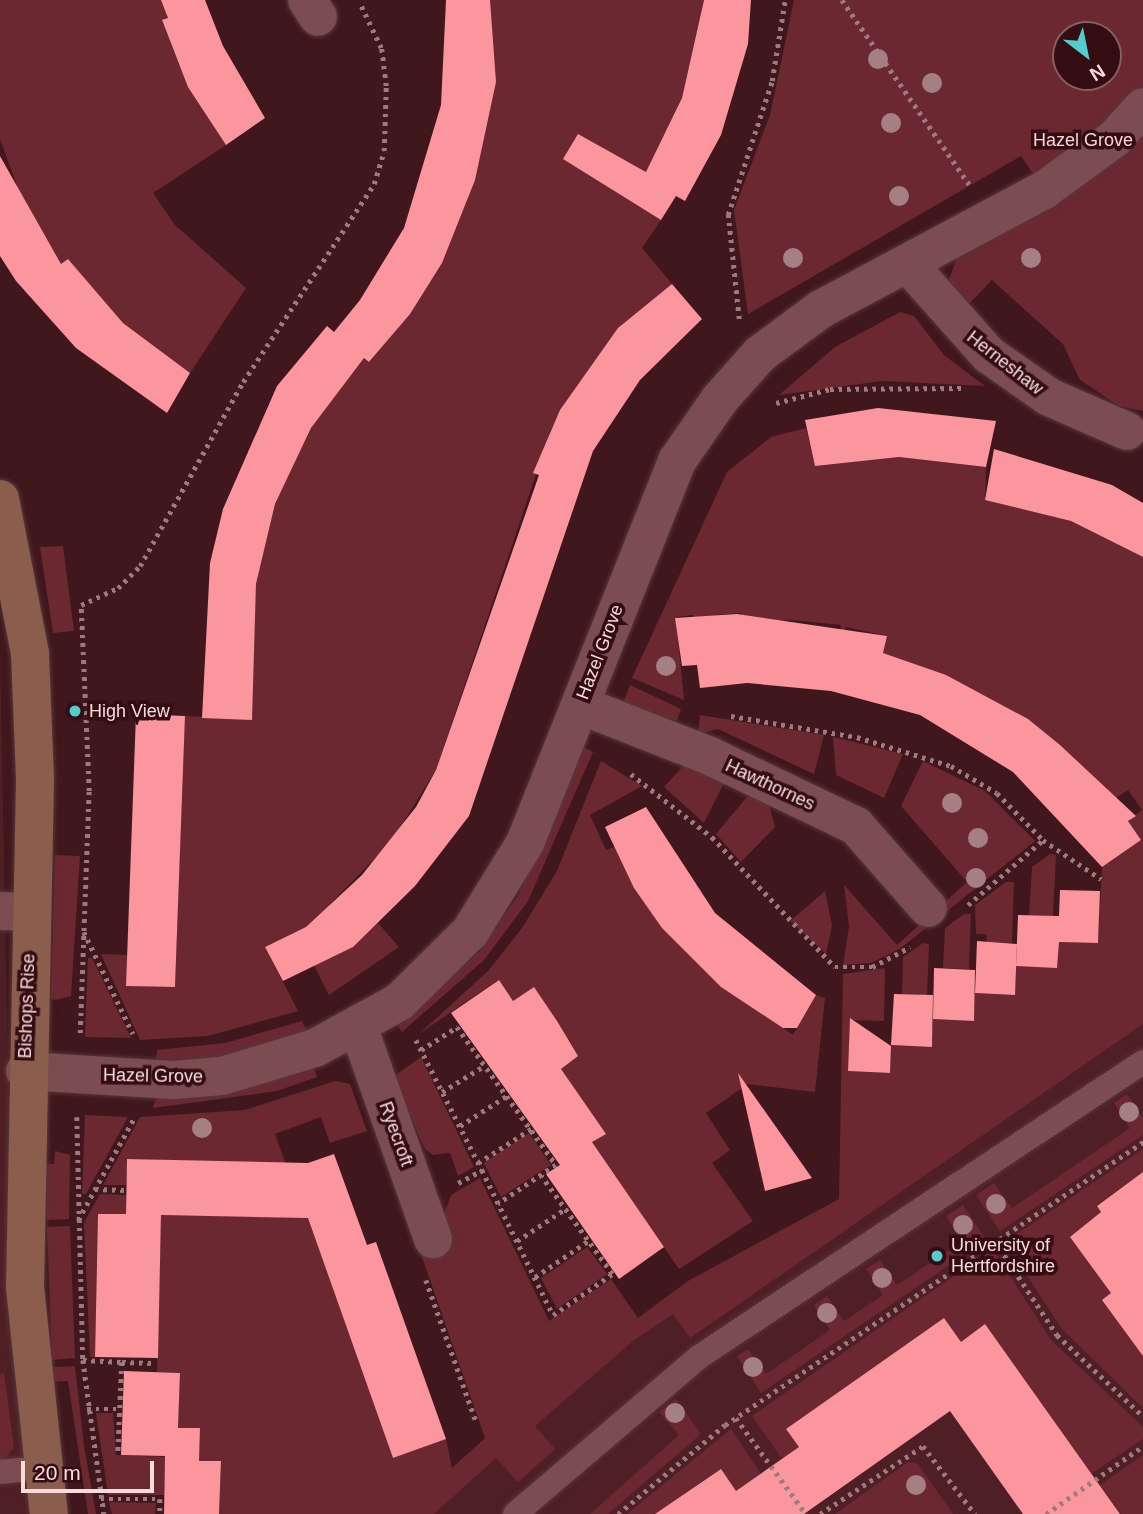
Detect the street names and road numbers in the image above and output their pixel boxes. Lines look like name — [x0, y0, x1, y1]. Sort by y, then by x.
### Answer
street label: Herneshaw — [962, 326, 1048, 400]
street label: Hazel Grove — [572, 601, 628, 703]
street label: Hawthornes — [722, 755, 818, 815]
street label: Bishops Rise — [14, 953, 40, 1059]
street label: Hazel Grove — [103, 1064, 203, 1088]
street label: Ryecroft — [374, 1099, 418, 1169]

